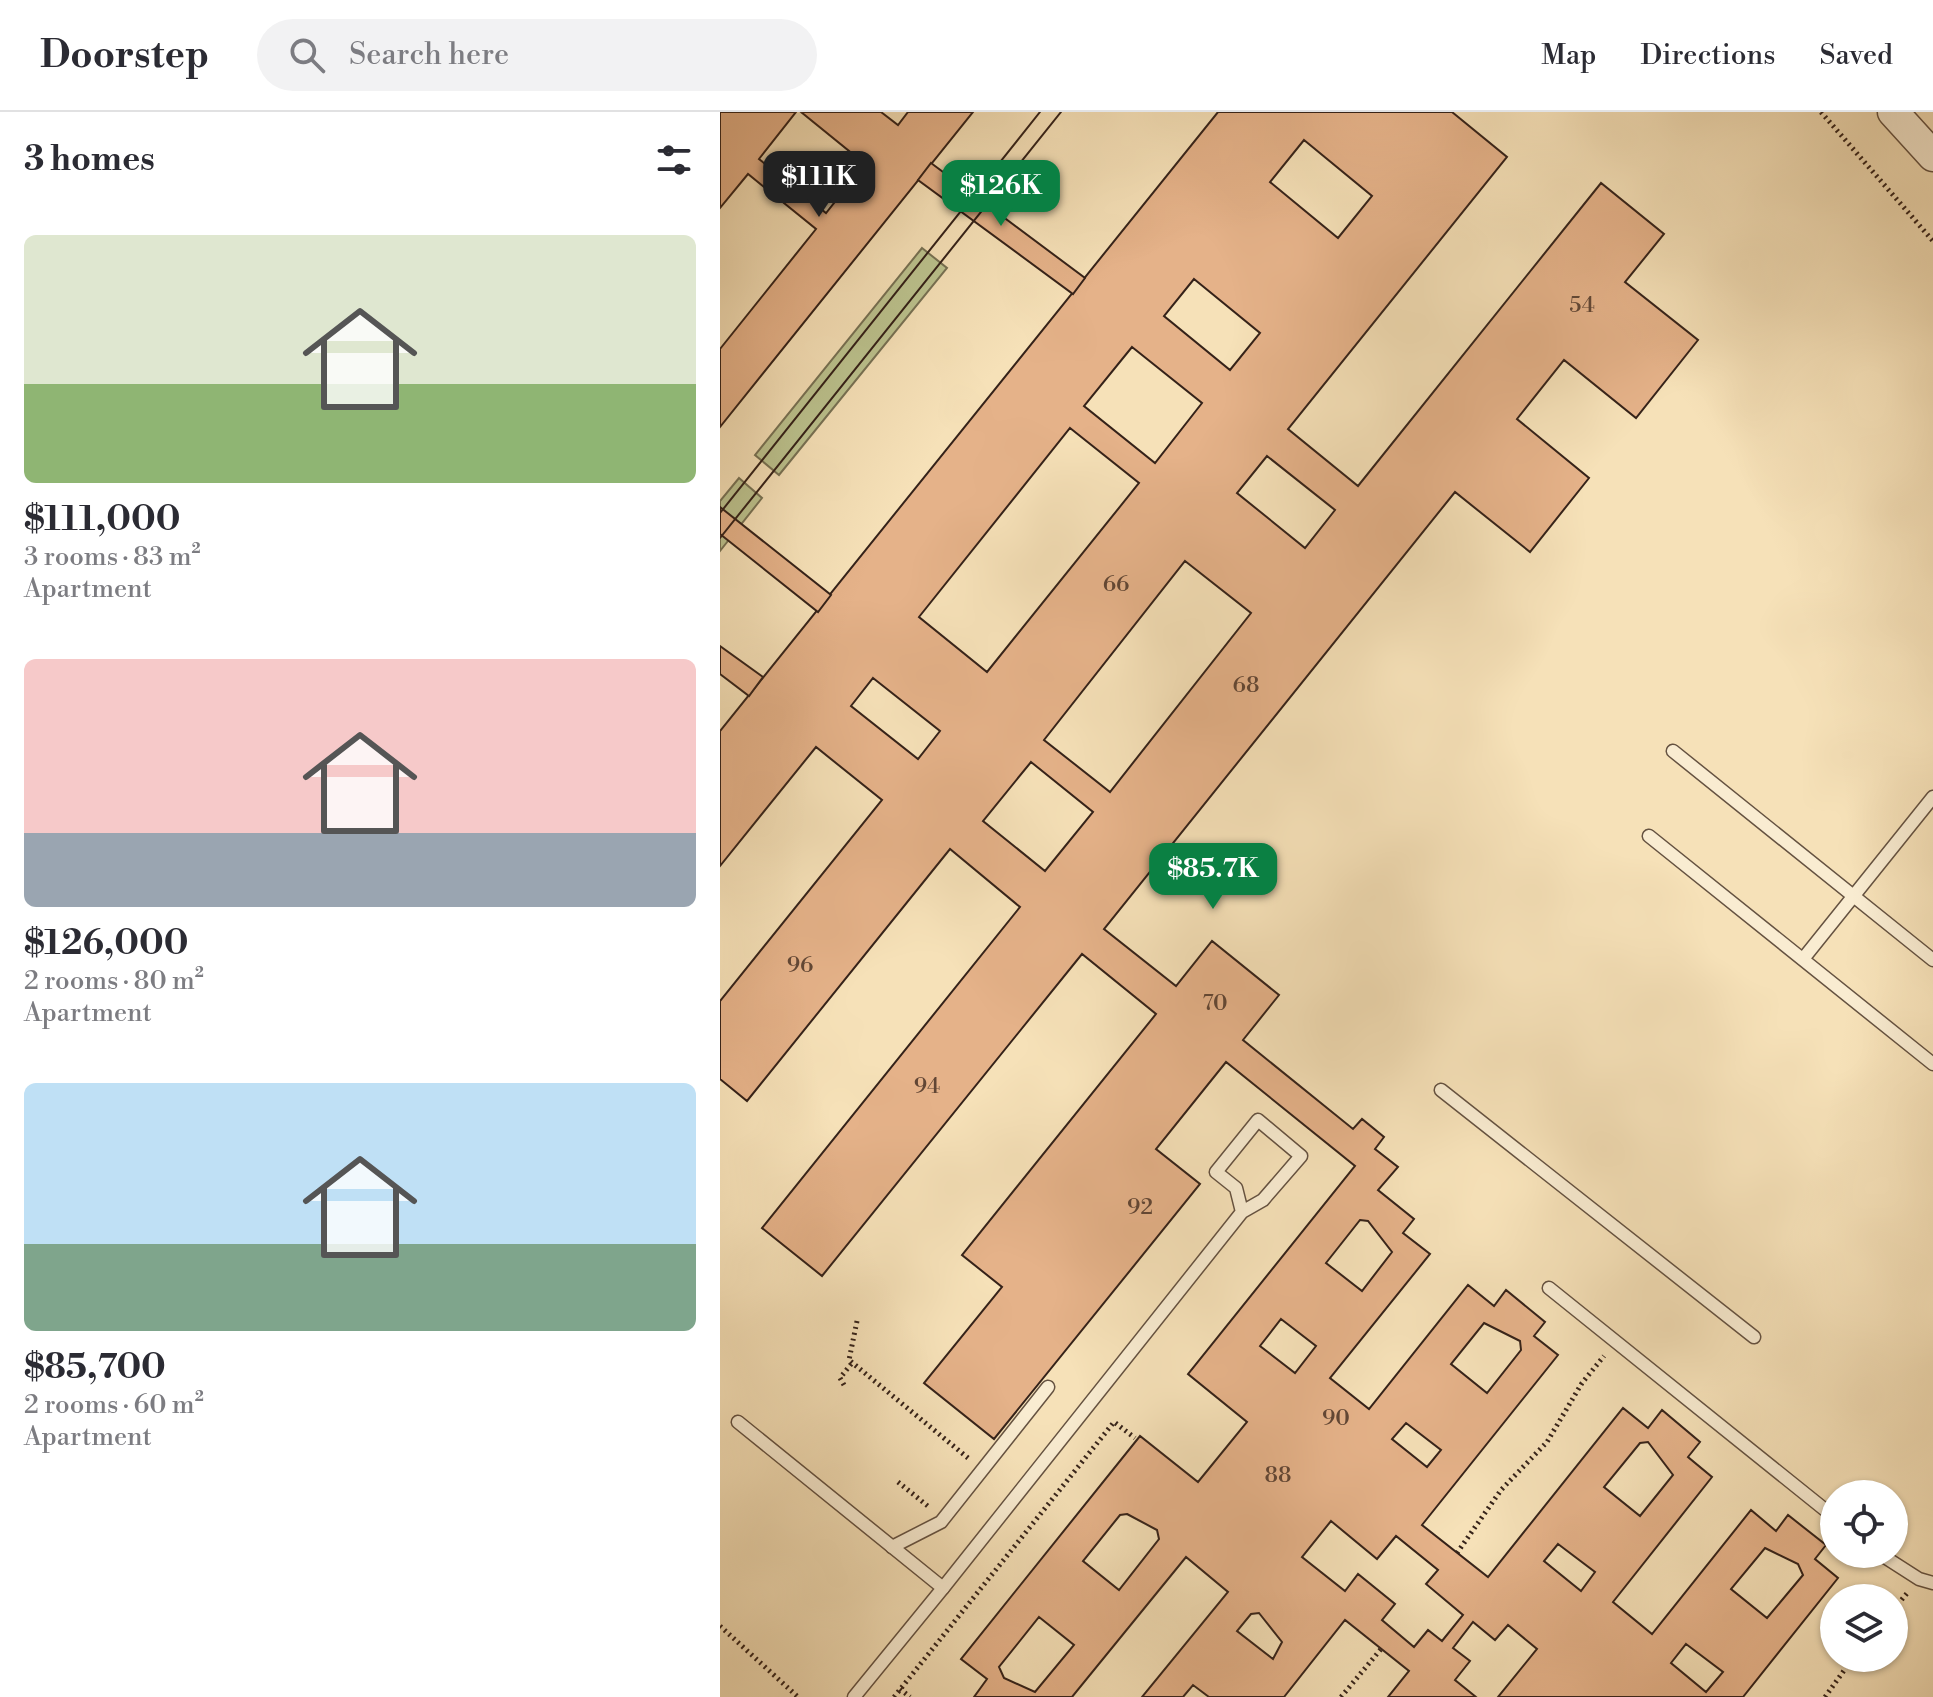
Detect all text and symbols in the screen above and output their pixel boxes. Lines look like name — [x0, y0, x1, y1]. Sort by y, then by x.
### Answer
search box — [257, 19, 817, 91]
text: Doorstep — [40, 32, 209, 79]
icon: search — [285, 33, 329, 77]
text: Search here — [349, 36, 509, 74]
text: Map — [1541, 38, 1596, 73]
text: Directions — [1640, 38, 1775, 73]
text: Saved — [1819, 38, 1893, 73]
icon: filters — [652, 138, 696, 182]
text: 3 homes — [24, 139, 155, 181]
pin: $111K — [763, 151, 875, 219]
pin: $126K — [945, 160, 1057, 228]
text: $111K — [781, 161, 857, 193]
text: $126K — [960, 170, 1042, 202]
icon: home — [288, 287, 432, 431]
house number: 54 — [1569, 292, 1595, 319]
text: $111,000 — [24, 499, 180, 541]
text: 3 rooms · 83 m² — [24, 541, 201, 573]
house number: 66 — [1103, 571, 1129, 598]
text: Apartment — [24, 573, 152, 605]
house number: 68 — [1233, 672, 1259, 699]
icon: home — [288, 711, 432, 855]
pin: $85.7K — [1148, 843, 1278, 911]
text: $85.7K — [1167, 853, 1259, 885]
text: $126,000 — [24, 923, 189, 965]
house number: 96 — [787, 952, 813, 979]
text: 2 rooms · 80 m² — [24, 965, 204, 997]
house number: 70 — [1202, 990, 1228, 1017]
text: Apartment — [24, 997, 152, 1029]
house number: 94 — [914, 1073, 940, 1100]
icon: home — [288, 1135, 432, 1279]
house number: 92 — [1127, 1194, 1153, 1221]
text: $85,700 — [24, 1347, 166, 1389]
text: 2 rooms · 60 m² — [24, 1389, 204, 1421]
house number: 90 — [1322, 1405, 1350, 1432]
text: Apartment — [24, 1421, 152, 1453]
house number: 88 — [1265, 1462, 1291, 1489]
map controls — [1820, 1480, 1908, 1672]
button: locate — [1820, 1480, 1908, 1568]
button: layers — [1820, 1584, 1908, 1672]

